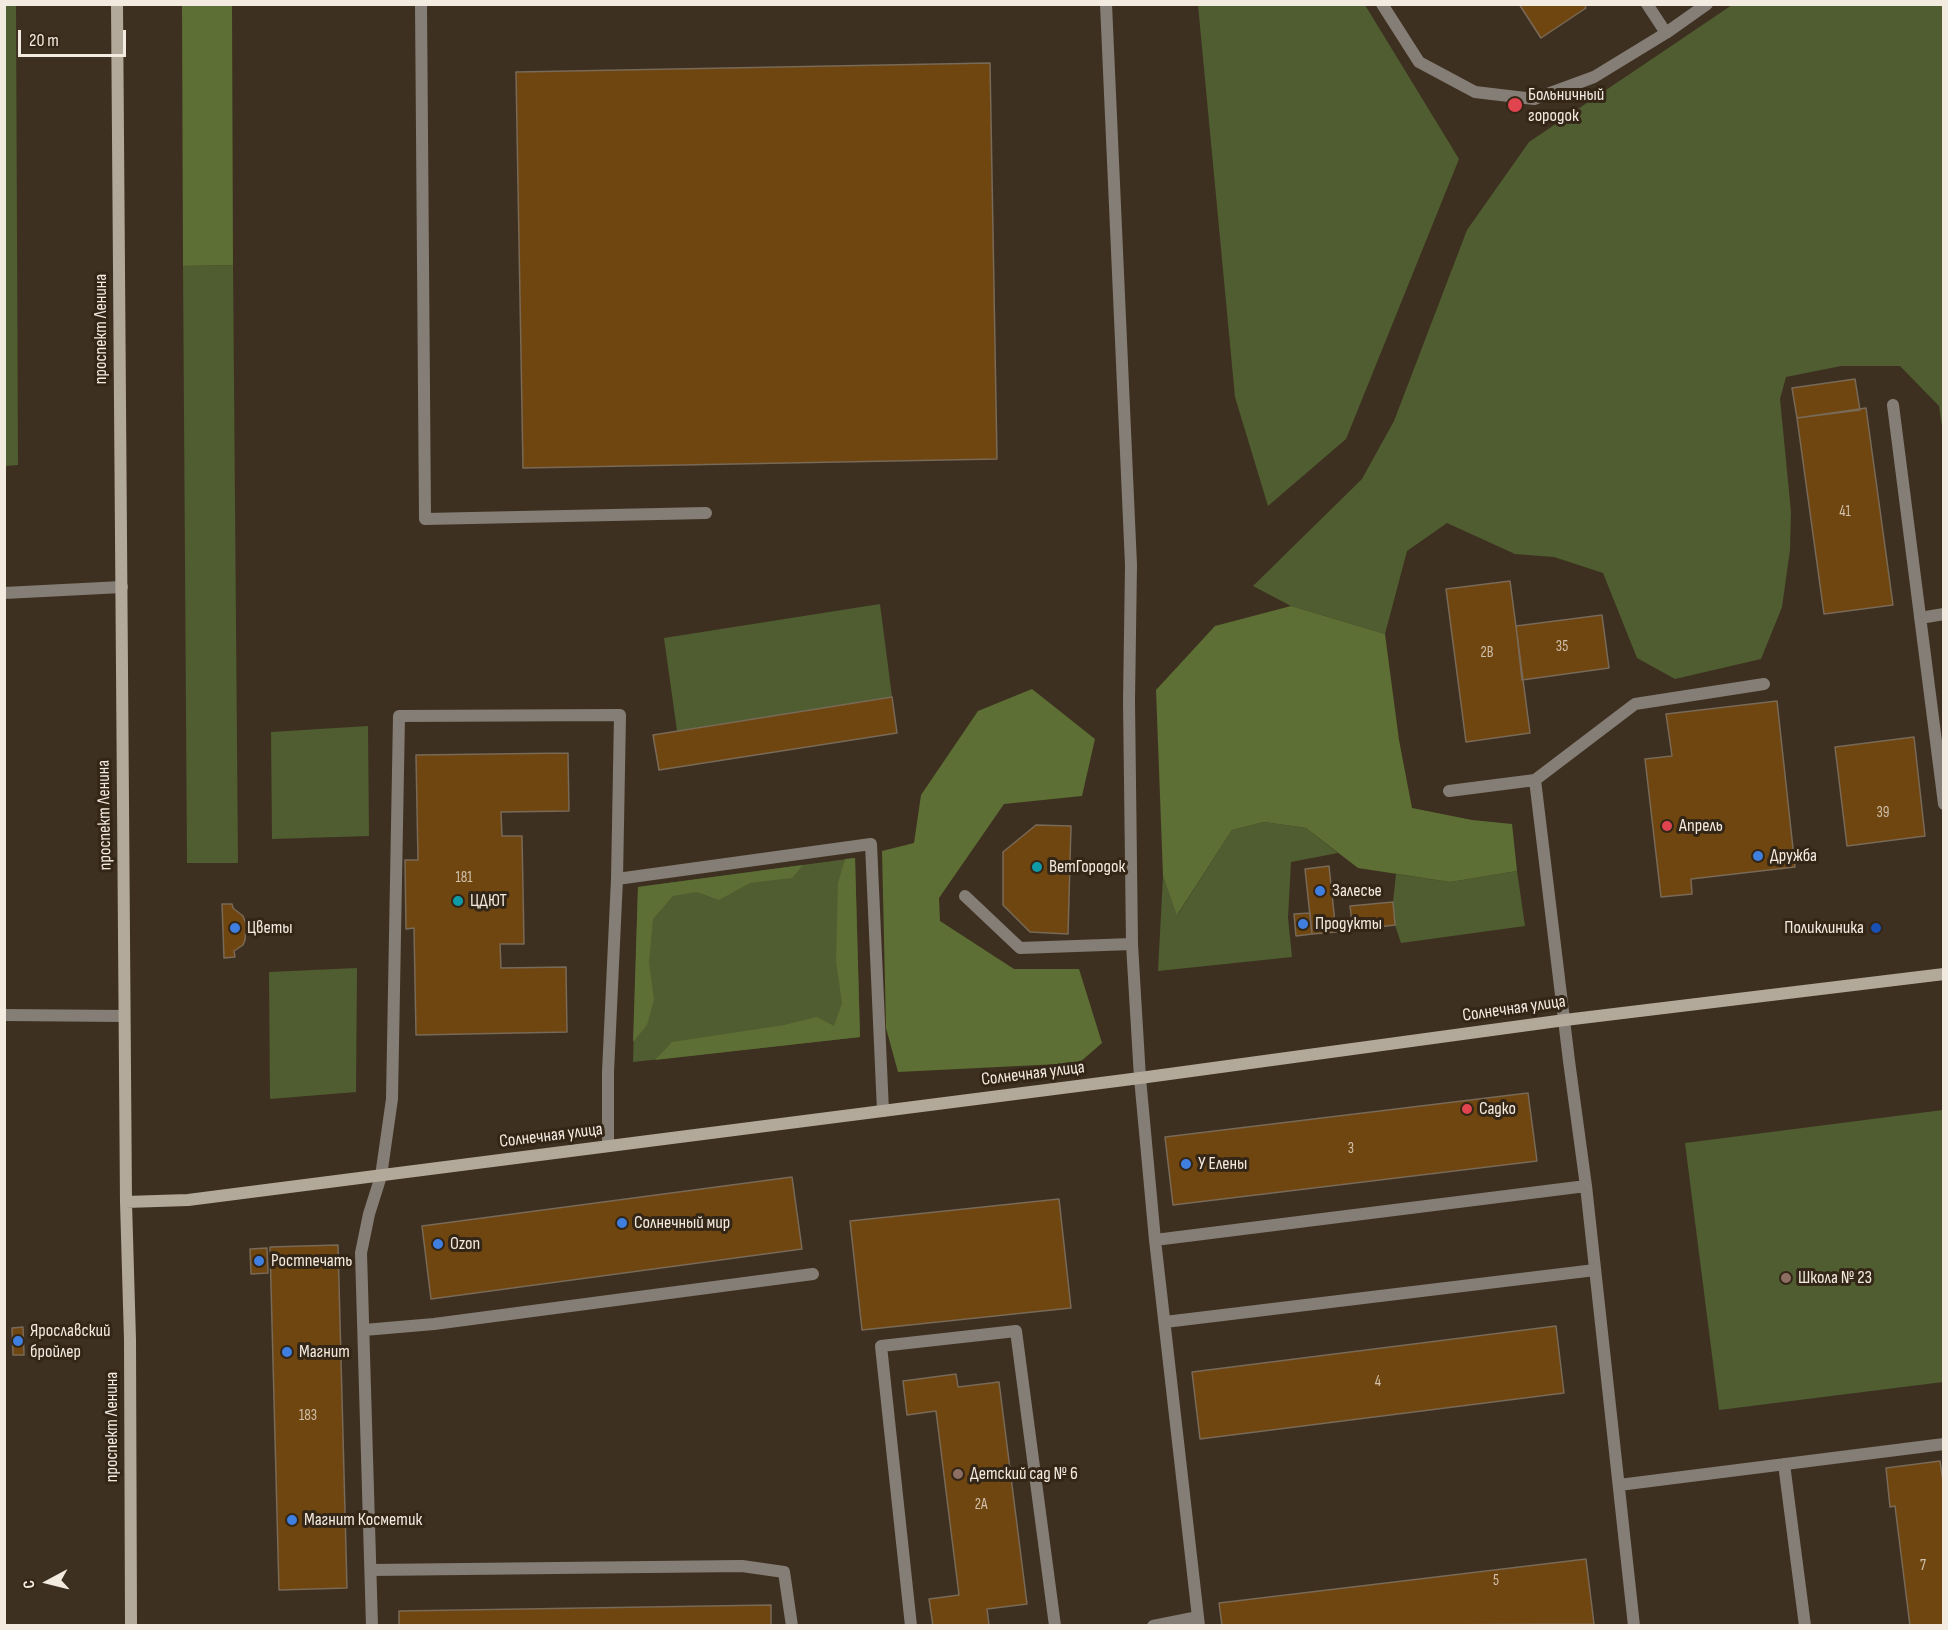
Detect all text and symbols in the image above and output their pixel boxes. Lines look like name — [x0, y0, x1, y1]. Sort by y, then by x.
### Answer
scale bar — [21, 18, 129, 56]
text: 20 m — [29, 30, 59, 51]
place label: Больничный городок — [1528, 84, 1604, 127]
marker: Больничный городок — [1506, 96, 1524, 114]
street label: проспект Ленина — [90, 274, 112, 384]
house number: 41 — [1839, 503, 1851, 521]
house number: 35 — [1556, 638, 1568, 656]
house number: 2В — [1481, 644, 1493, 662]
street label: проспект Ленина — [93, 760, 117, 870]
house number: 39 — [1877, 804, 1889, 822]
place label: Апрель — [1679, 815, 1723, 837]
marker: Апрель — [1660, 819, 1674, 833]
place label: Дружба — [1770, 845, 1817, 867]
marker: Дружба — [1751, 849, 1765, 863]
place label: ВетГородок — [1049, 856, 1125, 878]
marker: ВетГородок — [1030, 860, 1044, 874]
house number: 181 — [455, 869, 473, 887]
place label: Залесье — [1332, 880, 1382, 902]
marker: Залесье — [1313, 884, 1327, 898]
place label: ЦДЮТ — [470, 890, 507, 912]
marker: ЦДЮТ — [451, 894, 465, 908]
place label: Продукты — [1315, 913, 1382, 935]
place label: Цветы — [247, 917, 293, 939]
marker: Продукты — [1296, 917, 1310, 931]
place label: Поликлиника — [1784, 917, 1864, 939]
marker: Цветы — [228, 921, 242, 935]
marker: Поликлиника — [1869, 921, 1883, 935]
street label: Солнечная улица — [1461, 991, 1567, 1027]
street label: Солнечная улица — [980, 1057, 1086, 1091]
place label: Садко — [1479, 1098, 1516, 1120]
marker: Садко — [1460, 1102, 1474, 1116]
street label: Солнечная улица — [498, 1119, 604, 1153]
house number: 3 — [1348, 1140, 1354, 1158]
place label: У Елены — [1198, 1153, 1247, 1175]
marker: У Елены — [1179, 1157, 1193, 1171]
place label: Солнечный мир — [634, 1212, 730, 1234]
marker: Солнечный мир — [615, 1216, 629, 1230]
place label: Ozon — [450, 1233, 480, 1255]
marker: Ozon — [431, 1237, 445, 1251]
place label: Ростпечать — [271, 1250, 353, 1272]
marker: Ростпечать — [252, 1254, 266, 1268]
place label: Школа № 23 — [1798, 1267, 1872, 1289]
marker: Школа № 23 — [1779, 1271, 1793, 1285]
place label: Ярославский бройлер — [30, 1320, 110, 1362]
marker: Ярославский бройлер — [11, 1334, 25, 1348]
place label: Магнит — [299, 1341, 350, 1363]
marker: Магнит — [280, 1345, 294, 1359]
street label: проспект Ленина — [101, 1372, 123, 1482]
house number: 4 — [1375, 1373, 1381, 1391]
house number: 183 — [299, 1407, 317, 1425]
place label: Детский сад № 6 — [970, 1463, 1078, 1485]
marker: Детский сад № 6 — [951, 1467, 965, 1481]
house number: 2А — [975, 1496, 987, 1514]
place label: Магнит Косметик — [304, 1509, 422, 1531]
marker: Магнит Косметик — [285, 1513, 299, 1527]
north arrow — [18, 1552, 78, 1612]
house number: 7 — [1920, 1557, 1926, 1575]
house number: 5 — [1493, 1572, 1499, 1590]
text: С — [20, 1579, 40, 1589]

